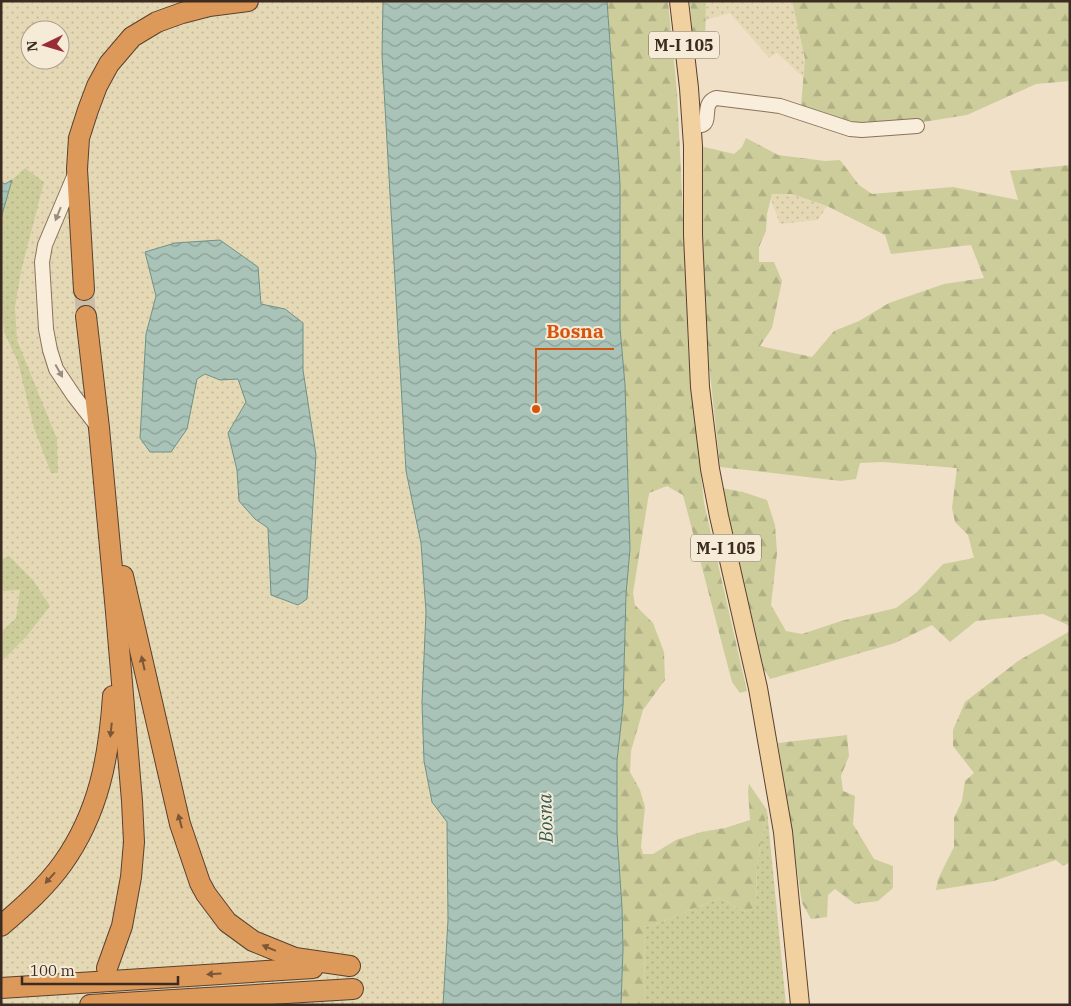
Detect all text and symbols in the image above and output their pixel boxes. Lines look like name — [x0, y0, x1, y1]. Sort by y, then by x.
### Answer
north arrow — [20, 20, 70, 70]
road number: M-I 105 — [649, 32, 719, 58]
text: N — [23, 40, 41, 52]
one-way arrow — [54, 207, 62, 221]
callout: Bosna — [536, 315, 614, 349]
text: Bosna — [546, 319, 604, 343]
one-way arrow — [55, 364, 63, 379]
road number: M-I 105 — [691, 534, 761, 562]
one-way arrow — [139, 655, 147, 671]
one-way arrow — [107, 723, 115, 739]
water label: Bosna — [532, 792, 558, 844]
one-way arrow — [176, 814, 184, 829]
one-way arrow — [44, 871, 56, 883]
one-way arrow — [262, 943, 276, 951]
scale bar — [22, 954, 179, 986]
text: 100 m — [30, 961, 75, 980]
one-way arrow — [206, 971, 222, 979]

